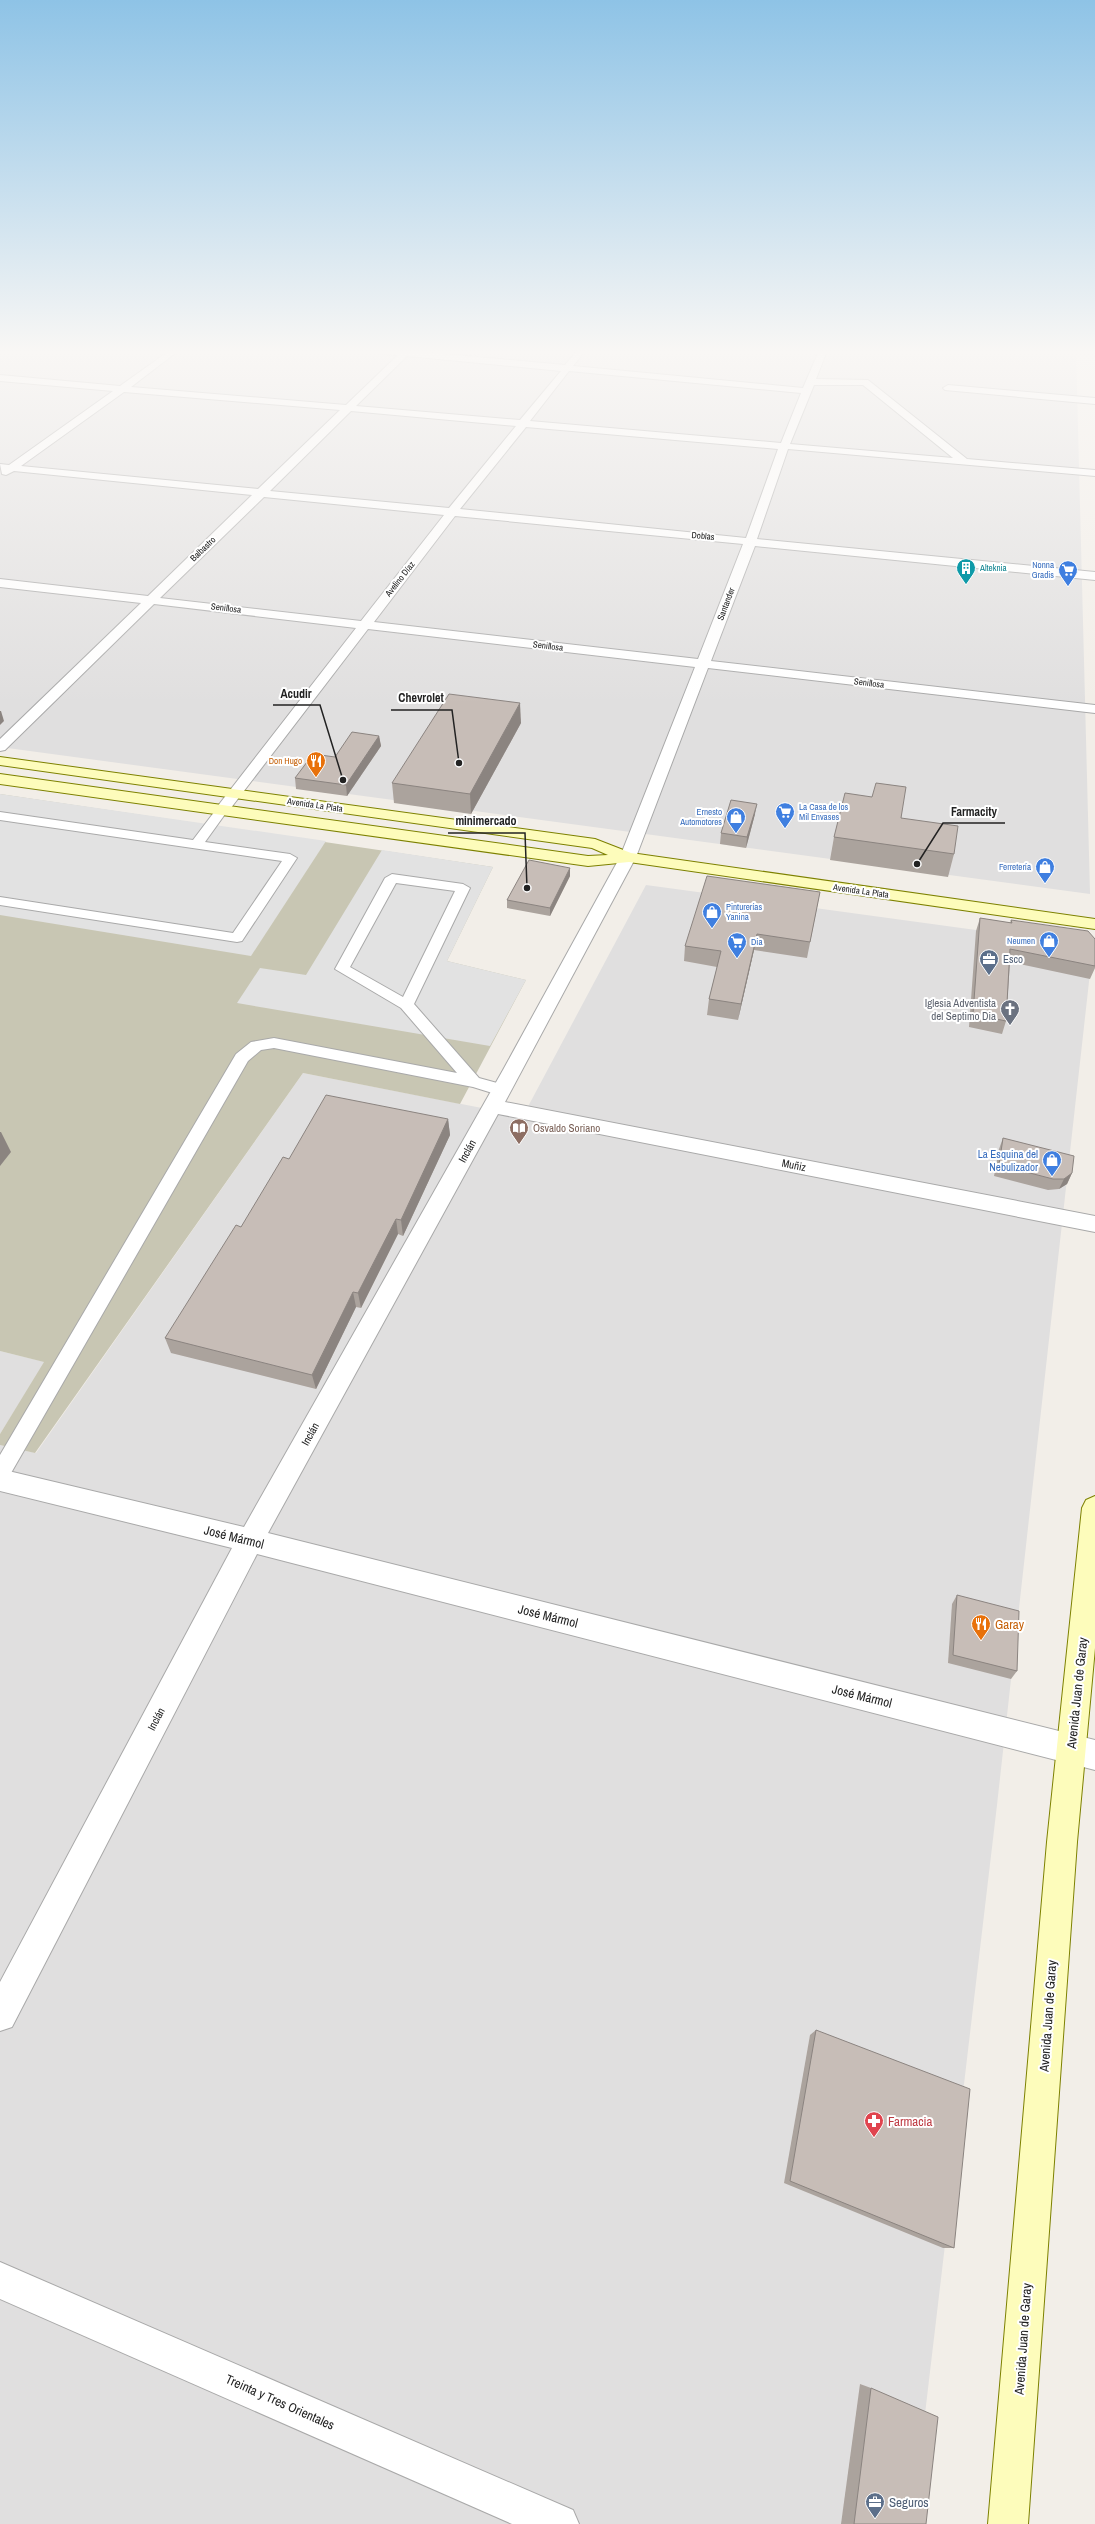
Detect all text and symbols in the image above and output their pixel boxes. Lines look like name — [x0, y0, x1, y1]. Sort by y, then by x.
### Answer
street label: Doblas — [691, 529, 715, 543]
street label: Balbastro — [188, 534, 218, 564]
building icon: Alteknia — [955, 557, 977, 585]
street label: Avelino Díaz — [382, 559, 418, 600]
place label: Nonna Gradis — [1032, 559, 1054, 581]
supermarket icon: Nonna Gradis — [1057, 559, 1079, 587]
place label: Alteknia — [979, 562, 1007, 574]
street label: Santander — [714, 585, 738, 622]
street label: Senillosa — [210, 600, 242, 616]
street label: Senillosa — [532, 638, 564, 654]
street label: Senillosa — [853, 675, 885, 691]
callout: Acudir — [273, 681, 320, 705]
text: Acudir — [280, 686, 312, 702]
callout: Chevrolet — [391, 686, 452, 710]
text: Chevrolet — [398, 690, 444, 706]
restaurant icon: Don Hugo — [305, 750, 327, 778]
place label: Don Hugo — [269, 755, 302, 767]
street label: Avenida La Plata — [285, 795, 344, 815]
callout: Farmacity — [943, 799, 1005, 823]
supermarket icon: La Casa de los Mil Envases — [774, 801, 796, 829]
place label: La Casa de los Mil Envases — [799, 801, 849, 823]
text: Farmacity — [951, 804, 998, 820]
place label: Ernesto Automotores — [679, 806, 722, 828]
shop icon: Ernesto Automotores — [725, 806, 747, 834]
callout: minimercado — [448, 809, 525, 833]
text: minimercado — [455, 813, 517, 829]
shop icon: Ferretería — [1034, 856, 1056, 884]
place label: Ferretería — [999, 861, 1031, 873]
street label: Avenida La Plata — [831, 881, 890, 901]
shop icon: Pinturerías Yanina — [701, 901, 723, 929]
place label: Pinturerías Yanina — [726, 901, 762, 923]
shop icon: Neumen — [1038, 930, 1060, 958]
supermarket icon: Dia — [726, 931, 748, 959]
place label: Neumen — [1007, 935, 1035, 947]
place label: Dia — [751, 936, 762, 948]
office icon: Esco — [978, 948, 1000, 976]
place label: Esco — [1003, 952, 1023, 966]
place label: Iglesia Adventista del Septimo Dia — [925, 996, 996, 1023]
church icon: Iglesia Adventista del Septimo Dia — [999, 998, 1021, 1026]
library icon: Osvaldo Soriano — [508, 1117, 530, 1145]
place label: Osvaldo Soriano — [533, 1121, 600, 1135]
street label: Inclán — [455, 1137, 479, 1165]
place label: La Esquina del Nebulizador — [978, 1147, 1038, 1174]
shop icon: La Esquina del Nebulizador — [1041, 1149, 1063, 1177]
street label: Muñiz — [781, 1156, 808, 1174]
street label: Inclán — [298, 1420, 322, 1448]
street label: José Mármol — [202, 1521, 266, 1553]
street label: José Mármol — [516, 1600, 580, 1632]
restaurant icon: Garay — [970, 1613, 992, 1641]
place label: Garay — [995, 1616, 1025, 1633]
street label: Avenida Juan de Garay — [1063, 1636, 1091, 1750]
street label: José Mármol — [830, 1680, 894, 1712]
street label: Inclán — [144, 1705, 168, 1733]
street label: Avenida Juan de Garay — [1036, 1959, 1060, 2073]
pharmacy icon: Farmacia — [863, 2110, 885, 2138]
place label: Farmacia — [888, 2113, 933, 2130]
street label: Avenida Juan de Garay — [1011, 2282, 1035, 2396]
street label: Treinta y Tres Orientales — [223, 2370, 337, 2434]
office icon: Seguros — [864, 2491, 886, 2519]
place label: Seguros — [889, 2494, 929, 2511]

